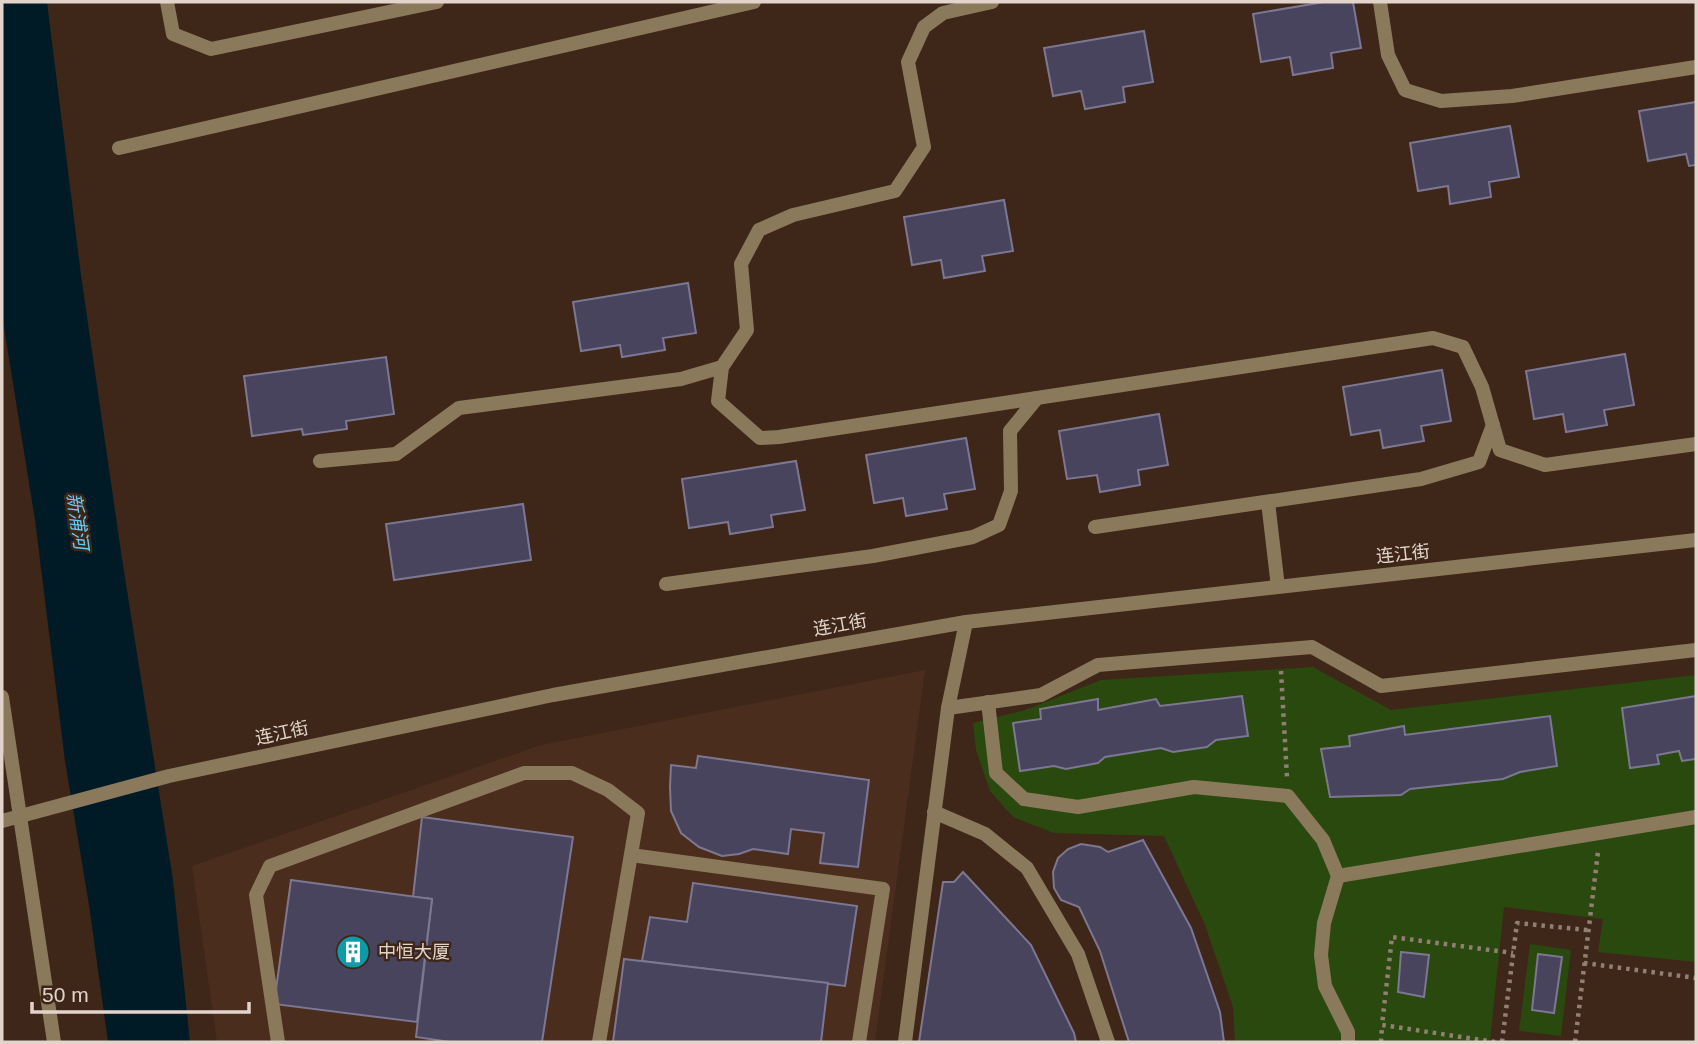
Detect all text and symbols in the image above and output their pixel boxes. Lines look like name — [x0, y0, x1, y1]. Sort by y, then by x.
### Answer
water label: 新浦河 — [63, 491, 92, 555]
street label: 连江街 — [1375, 541, 1431, 567]
street label: 连江街 — [812, 610, 868, 640]
street label: 连江街 — [254, 718, 310, 748]
building icon: 中恒大厦 — [334, 933, 372, 971]
place label: 中恒大厦 — [378, 942, 450, 962]
scale bar — [32, 970, 248, 1014]
text: 50 m — [42, 983, 89, 1006]

